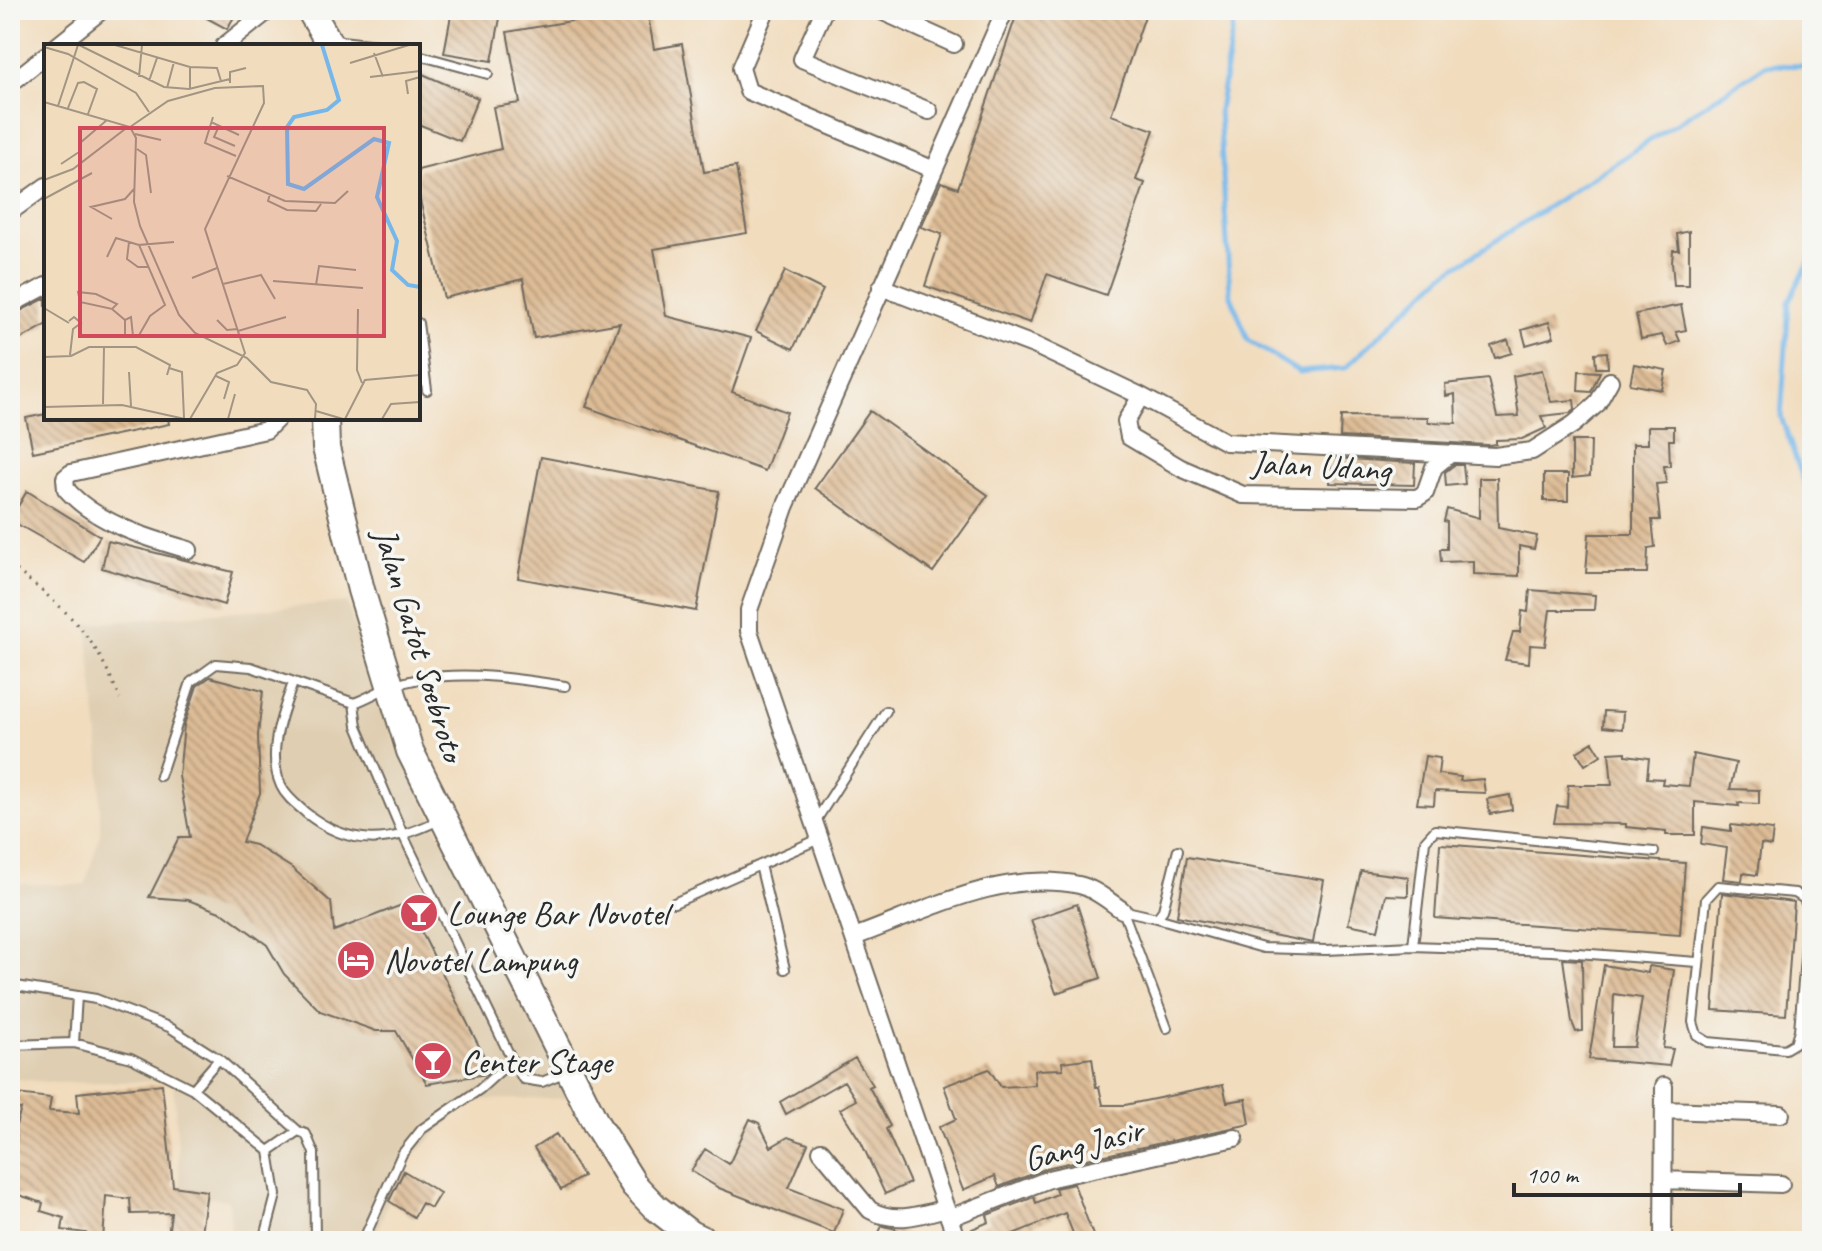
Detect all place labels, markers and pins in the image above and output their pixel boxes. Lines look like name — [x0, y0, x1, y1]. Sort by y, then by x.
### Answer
bar icon: Lounge Bar Novotel — [398, 892, 440, 934]
place label: Lounge Bar Novotel — [447, 892, 675, 935]
hotel icon: Novotel Lampung — [335, 939, 377, 981]
place label: Novotel Lampung — [384, 939, 579, 982]
bar icon: Center Stage — [412, 1040, 454, 1082]
place label: Center Stage — [461, 1040, 615, 1083]

